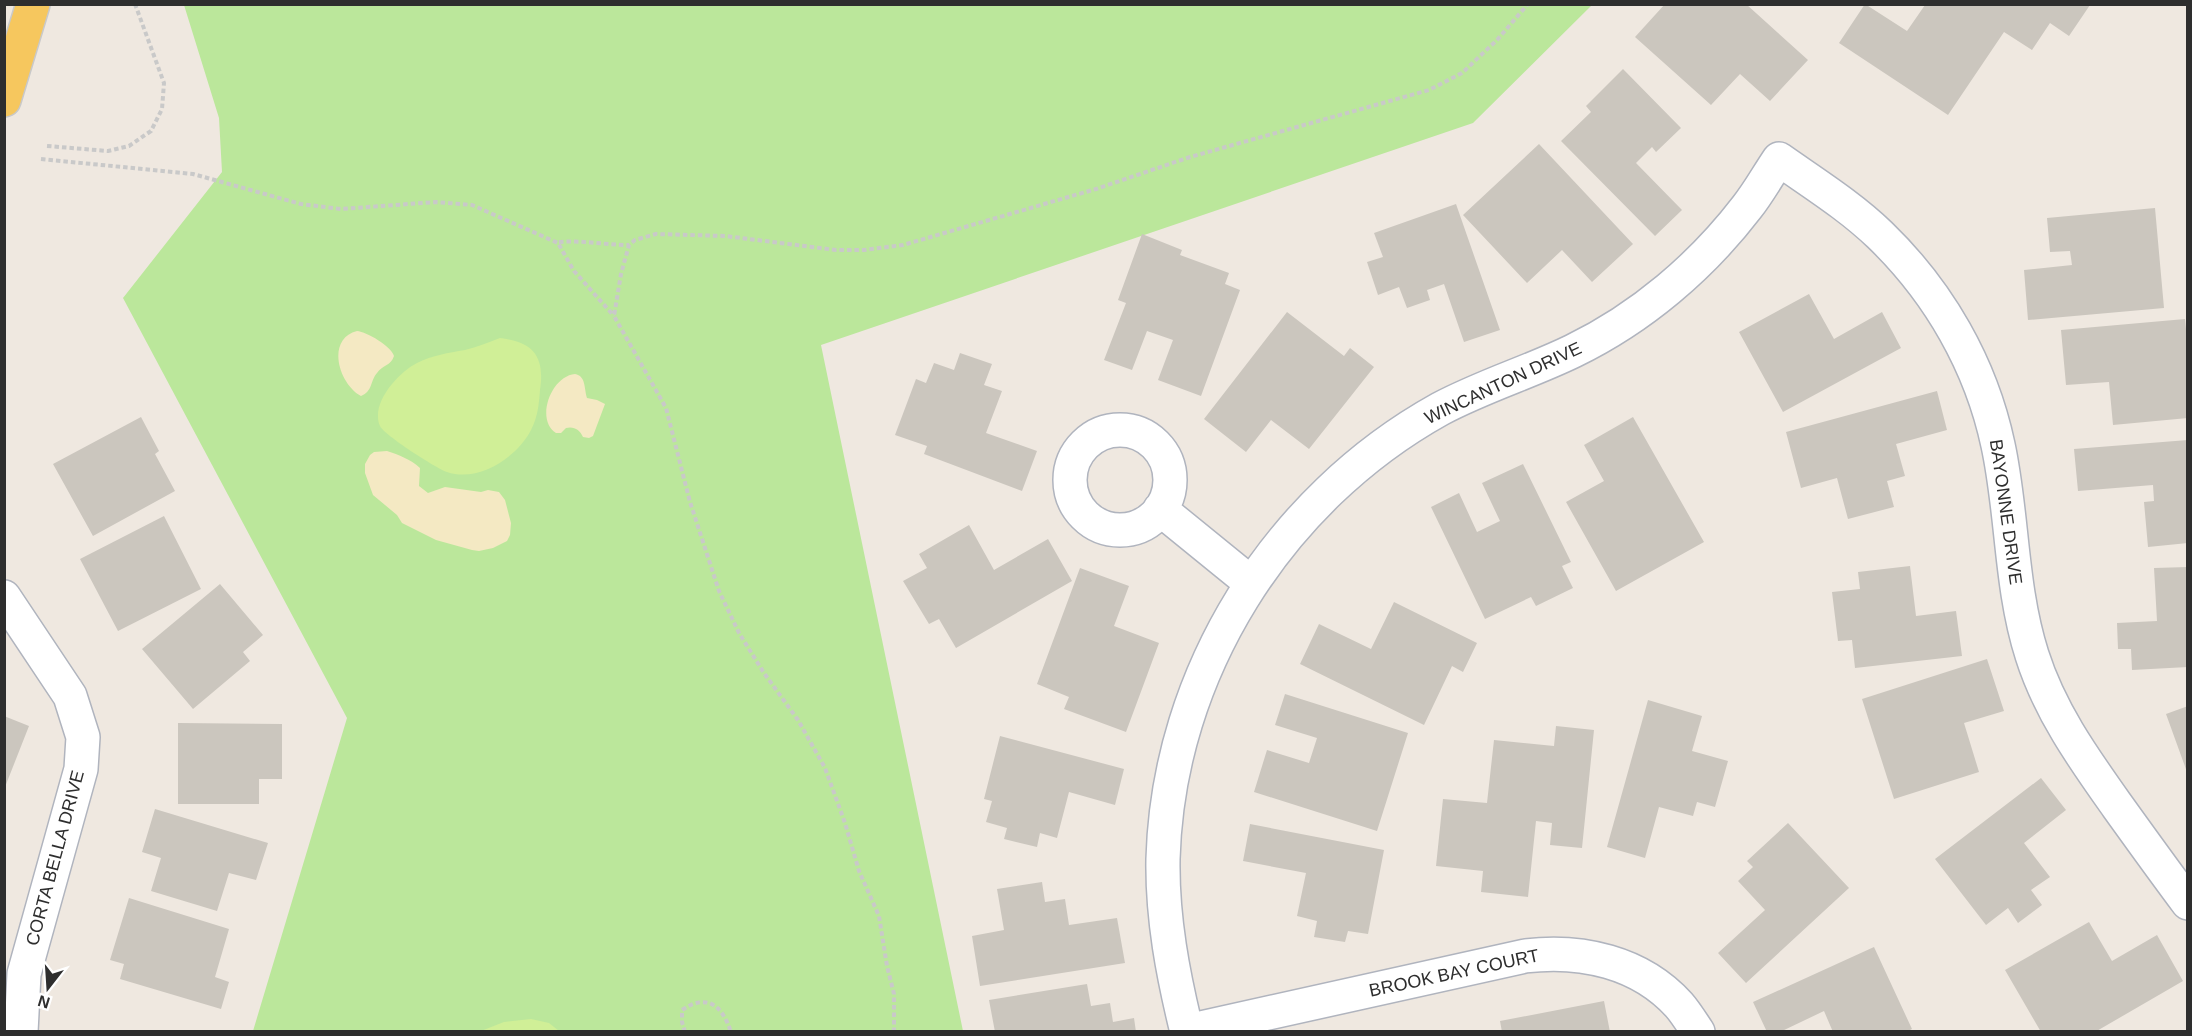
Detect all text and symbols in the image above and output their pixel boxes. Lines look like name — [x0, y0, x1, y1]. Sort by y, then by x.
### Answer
street label: WINCANTON DRIVE — [1421, 338, 1585, 428]
street label: BAYONNE DRIVE — [1986, 438, 2026, 586]
street label: CORTA BELLA DRIVE — [22, 768, 88, 948]
street label: BROOK BAY COURT — [1367, 945, 1541, 1001]
north arrow — [18, 958, 78, 1018]
text: N — [36, 992, 52, 1012]

